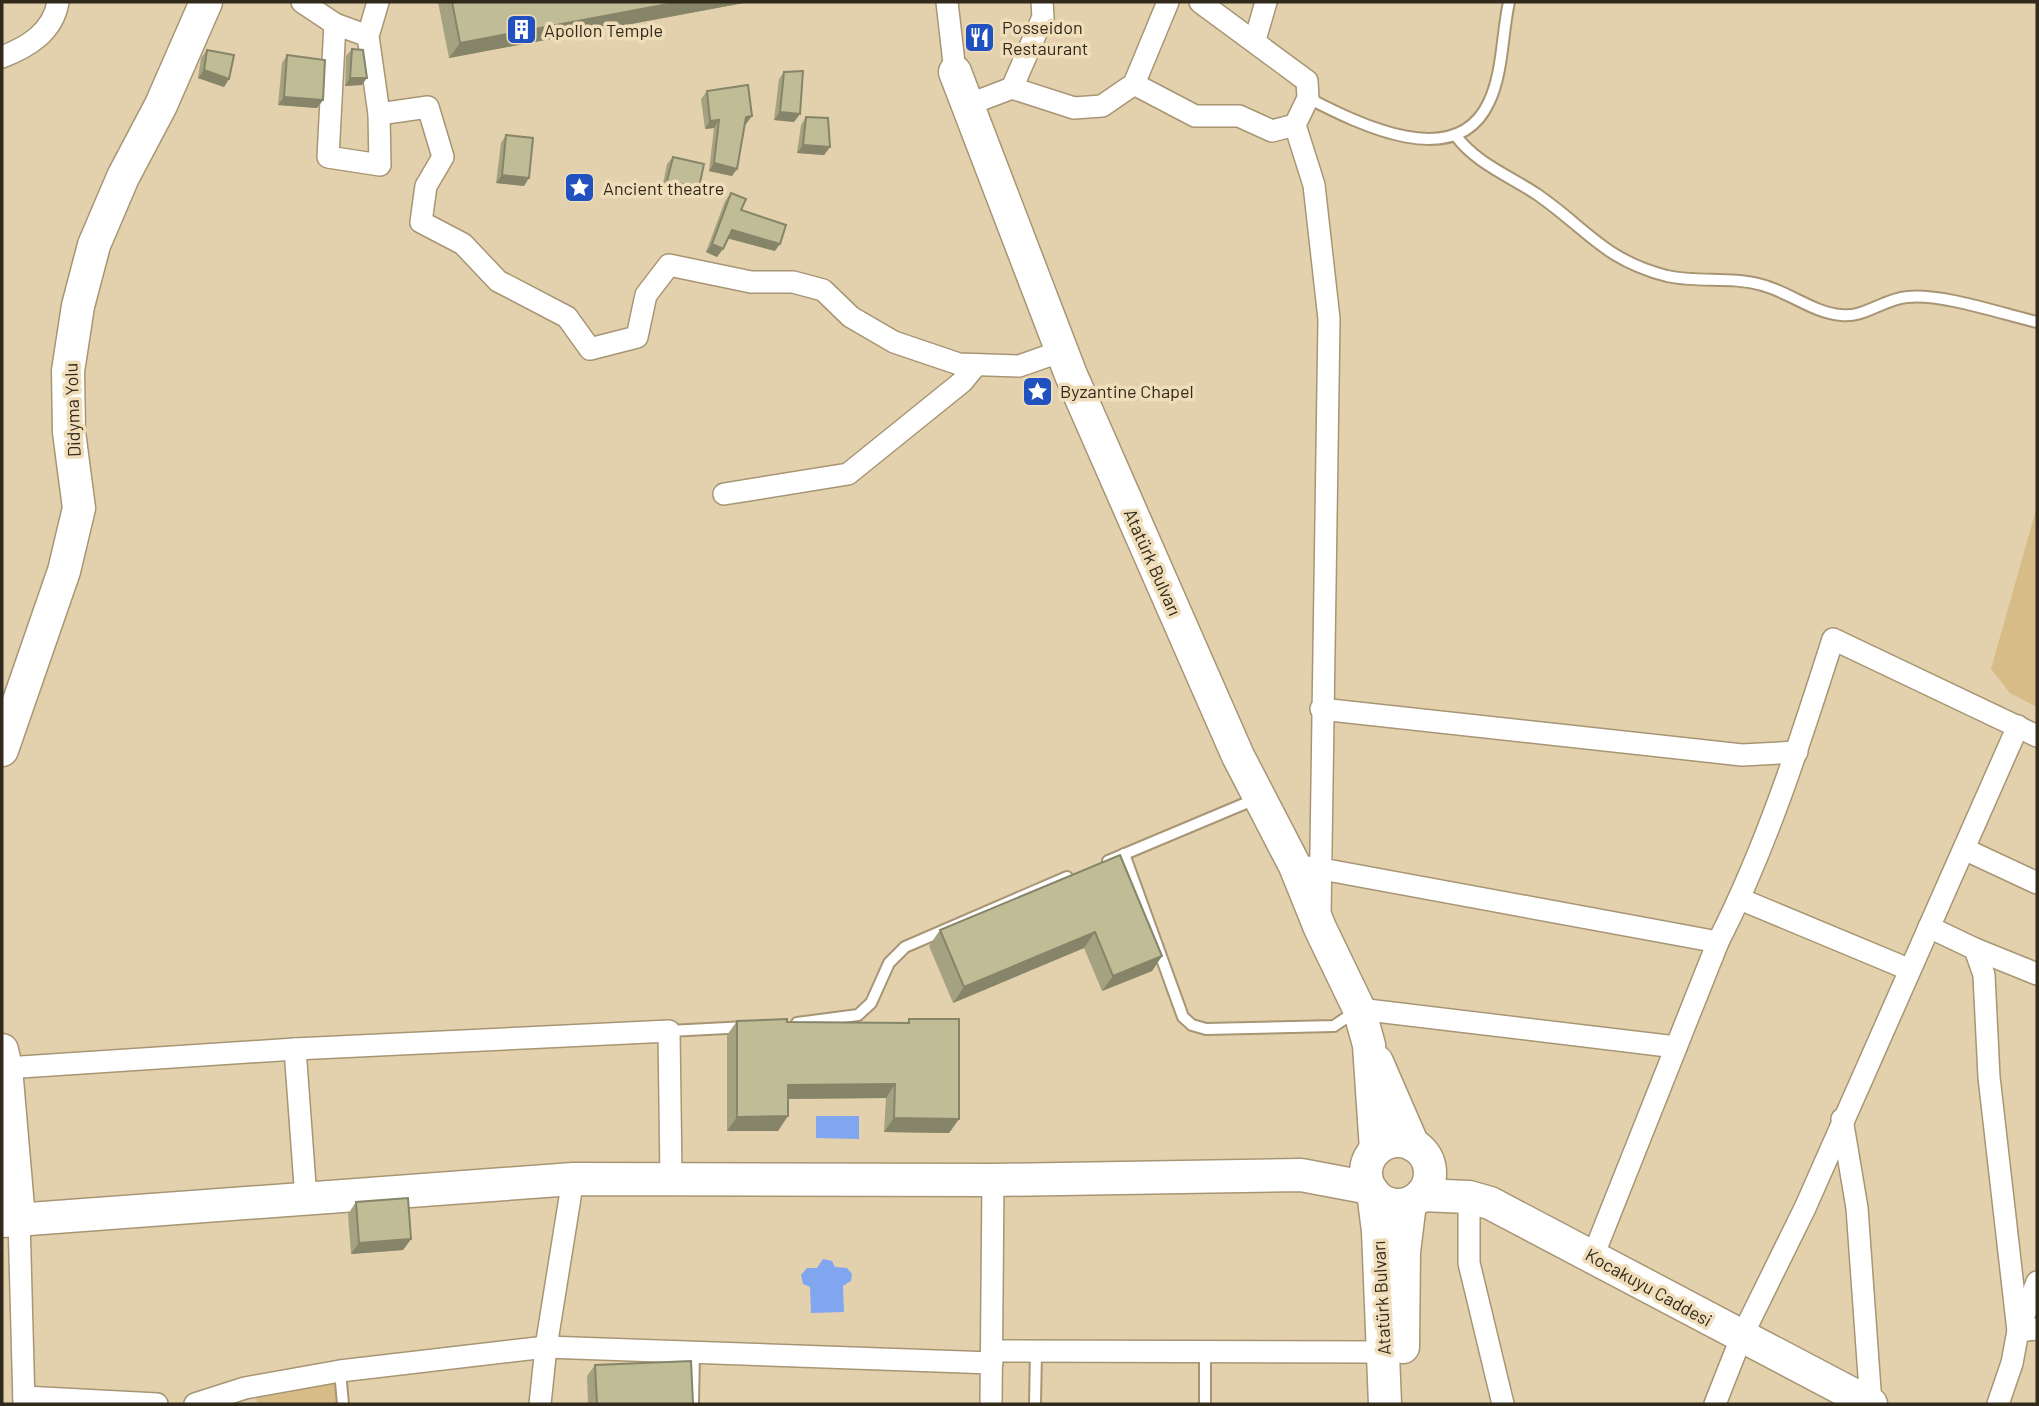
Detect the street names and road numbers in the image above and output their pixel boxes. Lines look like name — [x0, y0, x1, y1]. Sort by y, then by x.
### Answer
street label: Didyma Yolu — [59, 363, 85, 457]
street label: Atatürk Bulvarı — [1120, 505, 1186, 619]
street label: Atatürk Bulvarı — [1367, 1240, 1395, 1356]
street label: Kocakuyu Caddesi — [1582, 1243, 1716, 1331]

